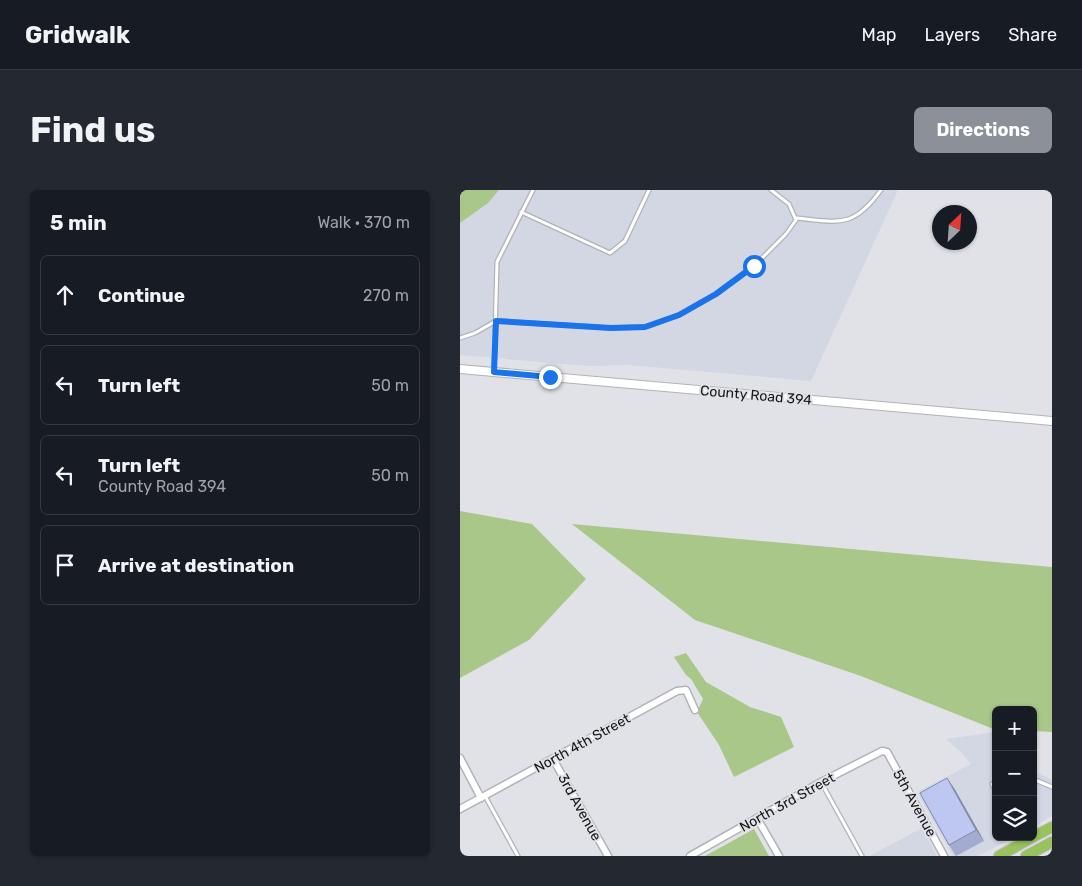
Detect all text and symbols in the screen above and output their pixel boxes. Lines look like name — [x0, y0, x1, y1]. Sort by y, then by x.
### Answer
text: Gridwalk — [25, 21, 130, 49]
text: Map — [862, 24, 897, 46]
text: Layers — [925, 24, 980, 46]
text: Share — [1008, 24, 1057, 46]
button: Directions — [914, 107, 1052, 153]
text: Find us — [30, 109, 155, 151]
north arrow — [932, 205, 977, 250]
text: 5 min — [50, 210, 107, 235]
text: Walk · 370 m — [317, 213, 410, 232]
route start — [743, 255, 766, 278]
icon: ahead — [51, 281, 79, 309]
text: Continue — [98, 284, 185, 307]
text: 270 m — [363, 286, 409, 305]
route end — [539, 366, 562, 389]
icon: left — [51, 371, 79, 399]
text: Turn left — [98, 374, 180, 397]
text: 50 m — [371, 376, 409, 395]
street label: County Road 394 — [699, 382, 813, 409]
text: Turn left — [98, 454, 180, 477]
icon: left — [51, 461, 79, 489]
text: 50 m — [371, 466, 409, 485]
text: County Road 394 — [98, 477, 226, 496]
icon: arrive — [51, 551, 79, 579]
text: Arrive at destination — [98, 554, 294, 577]
map controls — [992, 706, 1037, 841]
button: + — [992, 706, 1037, 751]
street label: North 4th Street — [531, 710, 634, 777]
button: − — [992, 751, 1037, 796]
street label: 5th Avenue — [889, 767, 940, 840]
street label: North 3rd Street — [737, 769, 838, 836]
street label: 3rd Avenue — [554, 771, 605, 844]
button: layers — [992, 796, 1037, 841]

